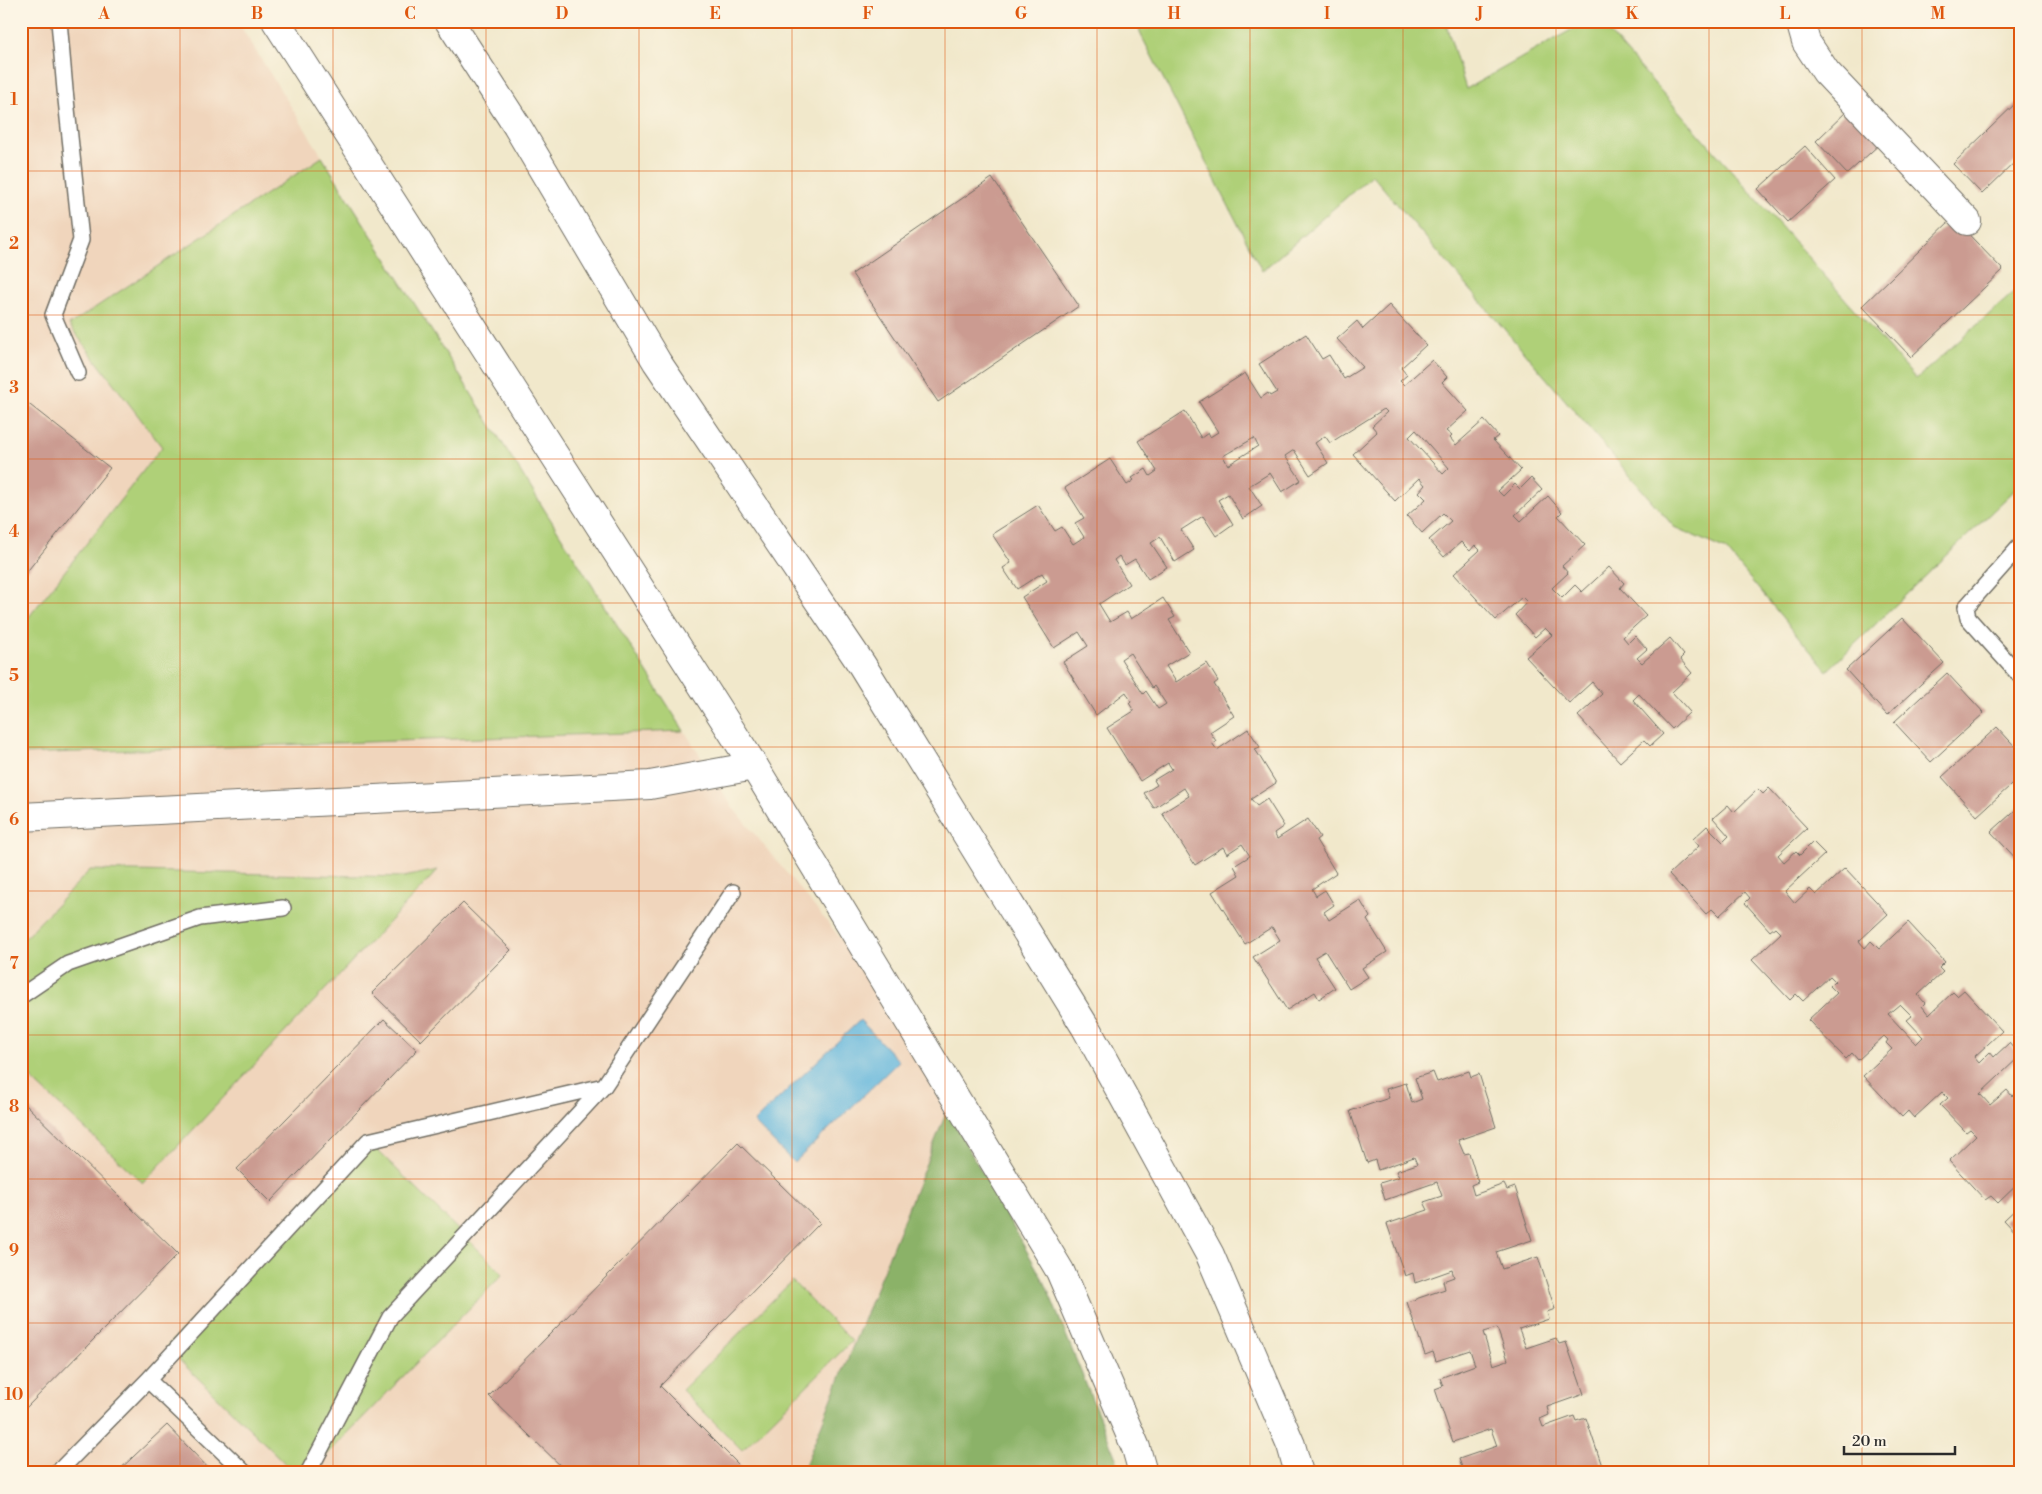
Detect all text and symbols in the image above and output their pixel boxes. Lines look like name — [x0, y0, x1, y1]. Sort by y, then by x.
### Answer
text: A — [97, 4, 110, 24]
text: B — [251, 4, 263, 24]
text: C — [404, 4, 416, 24]
text: D — [556, 4, 569, 24]
text: E — [709, 4, 721, 24]
text: F — [862, 4, 874, 24]
text: G — [1015, 4, 1028, 24]
text: H — [1167, 4, 1181, 24]
text: I — [1324, 4, 1330, 24]
text: J — [1475, 4, 1483, 24]
text: K — [1626, 4, 1640, 24]
text: L — [1780, 4, 1791, 24]
text: M — [1931, 4, 1946, 24]
text: 1 — [10, 90, 18, 110]
text: 2 — [9, 234, 19, 254]
text: 3 — [9, 378, 19, 398]
text: 4 — [9, 522, 20, 542]
text: 5 — [9, 666, 19, 686]
text: 6 — [9, 810, 19, 830]
text: 7 — [9, 954, 19, 974]
text: 8 — [9, 1097, 19, 1117]
text: 9 — [9, 1241, 19, 1261]
text: 10 — [5, 1385, 23, 1405]
scale bar — [1844, 1424, 1956, 1456]
text: 20 m — [1852, 1432, 1887, 1451]

